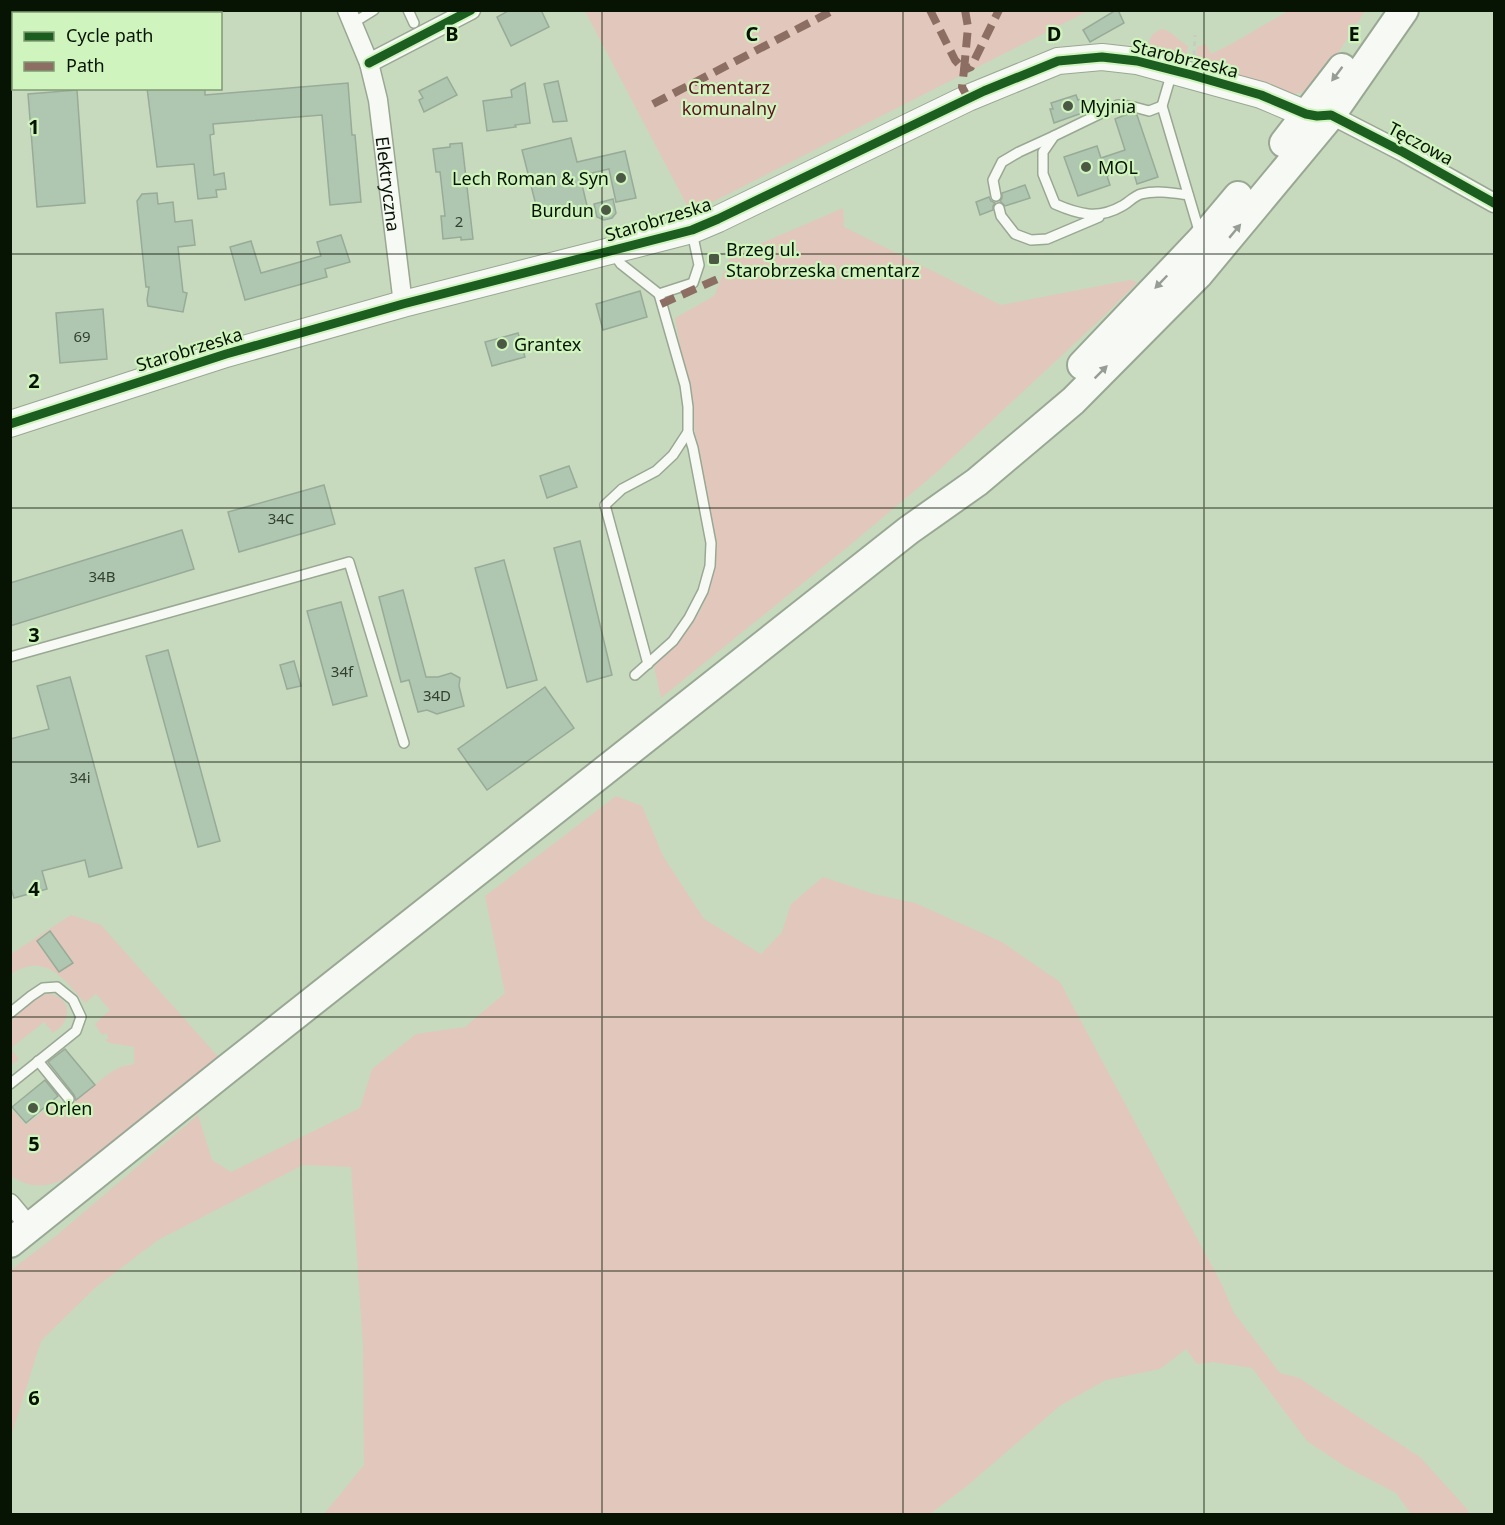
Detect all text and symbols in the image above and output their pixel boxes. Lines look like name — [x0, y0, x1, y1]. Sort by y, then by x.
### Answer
legend — [12, 12, 222, 90]
text: B — [445, 20, 459, 47]
text: C — [746, 20, 759, 47]
text: D — [1047, 20, 1061, 47]
text: E — [1348, 20, 1360, 47]
text: Cycle path — [66, 23, 153, 47]
street label: Starobrzeska — [1129, 33, 1241, 83]
text: Path — [66, 53, 105, 77]
one-way arrow — [1331, 67, 1343, 82]
park label: Cmentarz komunalny — [682, 75, 777, 120]
place label: Myjnia — [1080, 94, 1136, 118]
marker: Myjnia — [1061, 99, 1075, 113]
text: 1 — [28, 113, 40, 140]
street label: Tęczowa — [1384, 116, 1458, 170]
street label: Elektryczna — [371, 135, 406, 233]
place label: MOL — [1098, 155, 1138, 179]
marker: MOL — [1079, 160, 1093, 174]
place label: Lech Roman & Syn — [452, 166, 609, 190]
marker: Lech Roman & Syn — [614, 171, 628, 185]
street label: Starobrzeska — [602, 191, 714, 247]
place label: Burdun — [531, 198, 594, 222]
marker: Burdun — [599, 203, 613, 217]
house number: 2 — [455, 211, 463, 231]
one-way arrow — [1228, 223, 1241, 238]
place label: Brzeg ul. Starobrzeska cmentarz — [726, 237, 920, 282]
marker: Brzeg ul. Starobrzeska cmentarz — [707, 252, 721, 266]
one-way arrow — [1154, 274, 1168, 289]
street label: Starobrzeska — [133, 321, 245, 377]
house number: 69 — [73, 326, 91, 346]
place label: Grantex — [514, 332, 582, 356]
marker: Grantex — [495, 337, 509, 351]
one-way arrow — [1094, 366, 1108, 380]
text: 2 — [28, 367, 40, 394]
house number: 34C — [268, 508, 295, 528]
house number: 34B — [89, 566, 115, 586]
text: 3 — [28, 621, 40, 648]
house number: 34f — [331, 661, 354, 681]
house number: 34D — [423, 685, 451, 705]
house number: 34i — [69, 767, 91, 787]
text: 4 — [28, 875, 40, 902]
place label: Orlen — [45, 1096, 92, 1120]
marker: Orlen — [26, 1101, 40, 1115]
text: 5 — [28, 1130, 40, 1157]
text: 6 — [28, 1384, 40, 1411]

